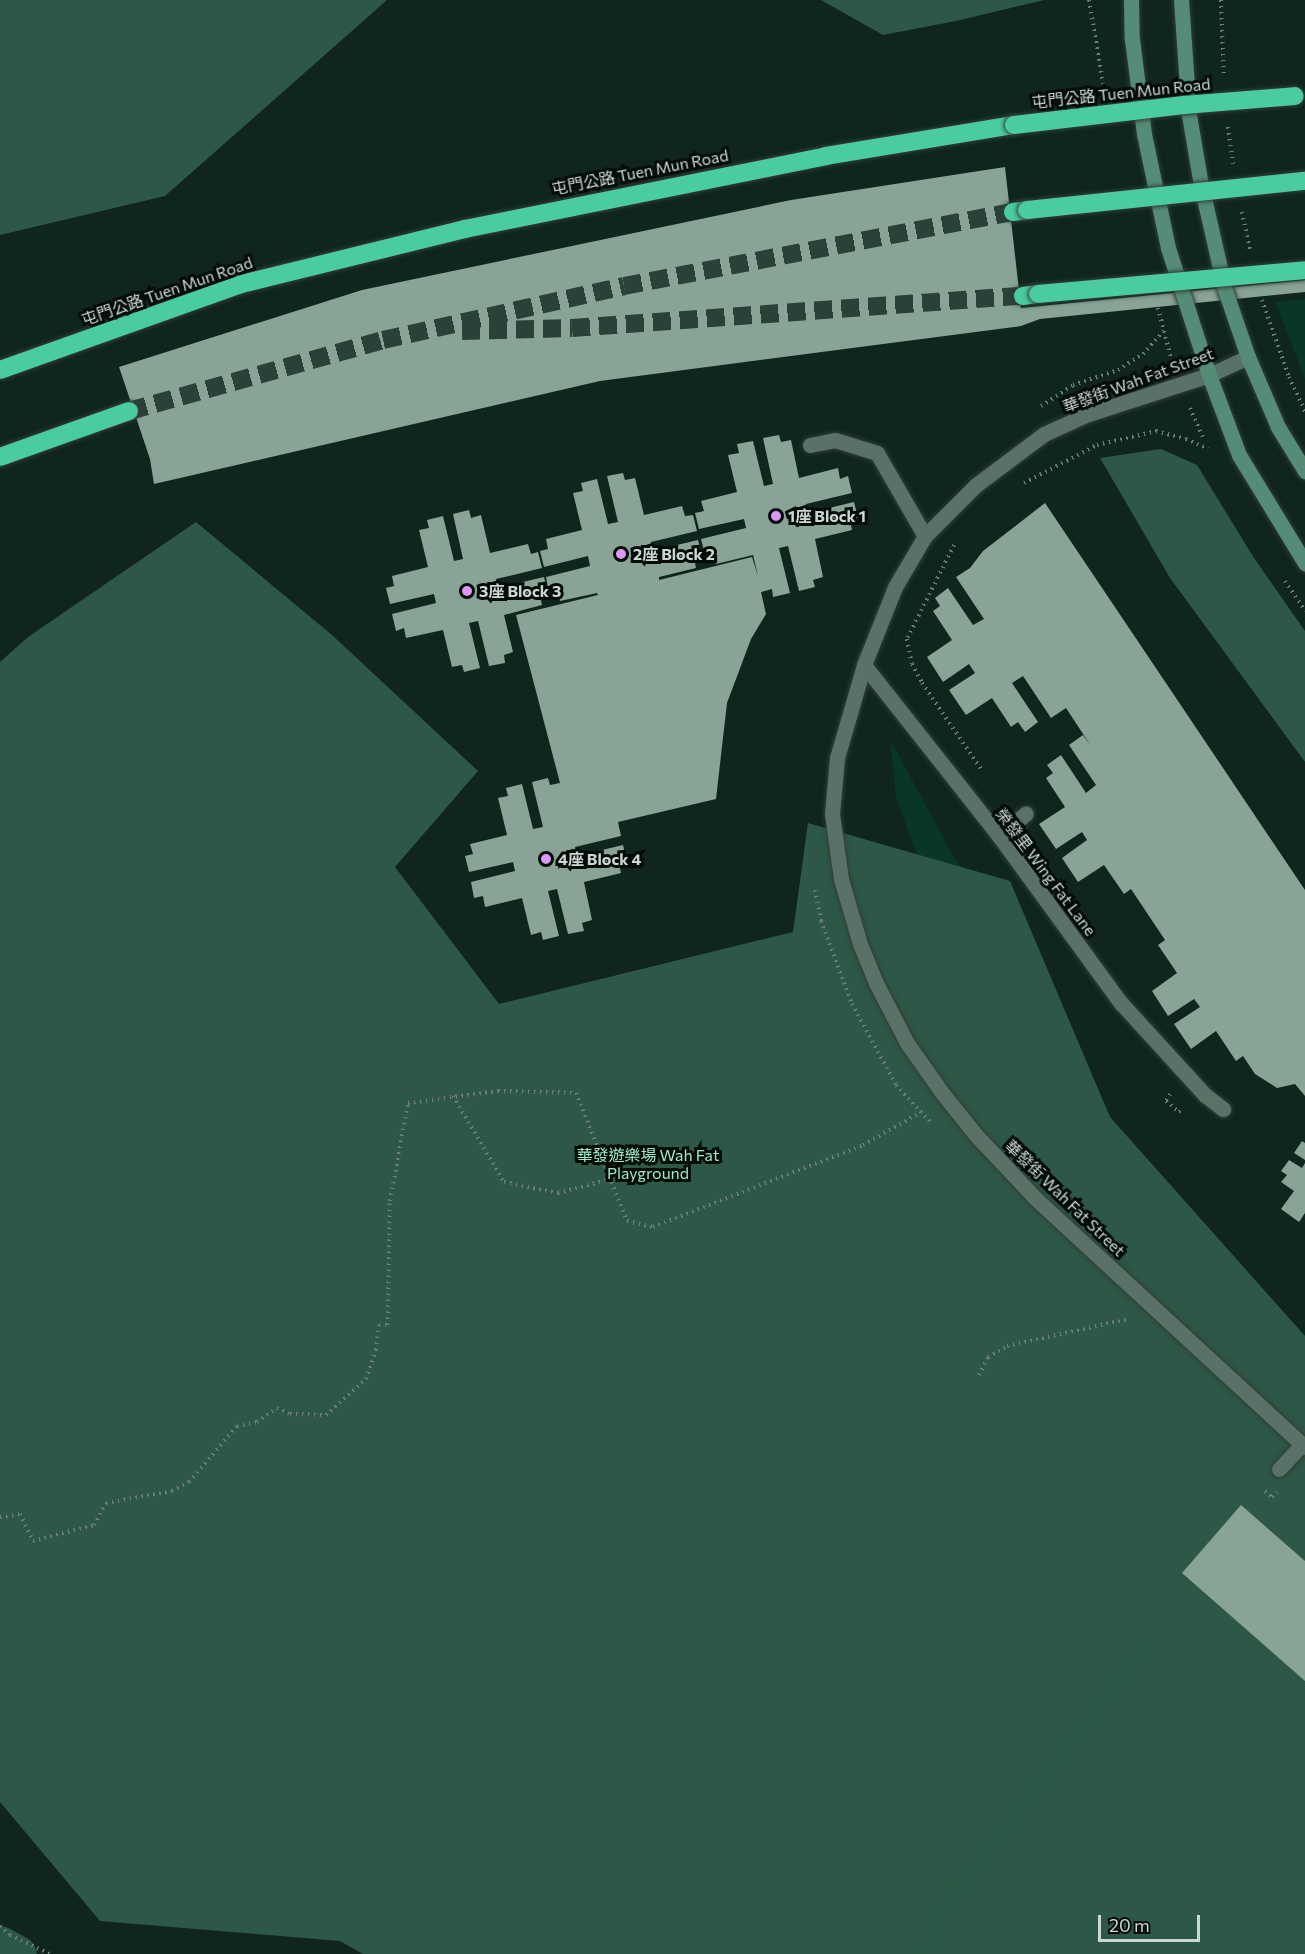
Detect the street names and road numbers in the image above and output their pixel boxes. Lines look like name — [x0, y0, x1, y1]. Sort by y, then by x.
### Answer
street label: 屯門公路 Tuen Mun Road — [1031, 74, 1211, 112]
street label: 屯門公路 Tuen Mun Road — [550, 145, 730, 199]
street label: 屯門公路 Tuen Mun Road — [79, 253, 255, 329]
street label: 華發街 Wah Fat Street — [1060, 344, 1216, 416]
street label: 榮發里 Wing Fat Lane — [992, 805, 1100, 939]
street label: 華發街 Wah Fat Street — [1001, 1136, 1129, 1260]

